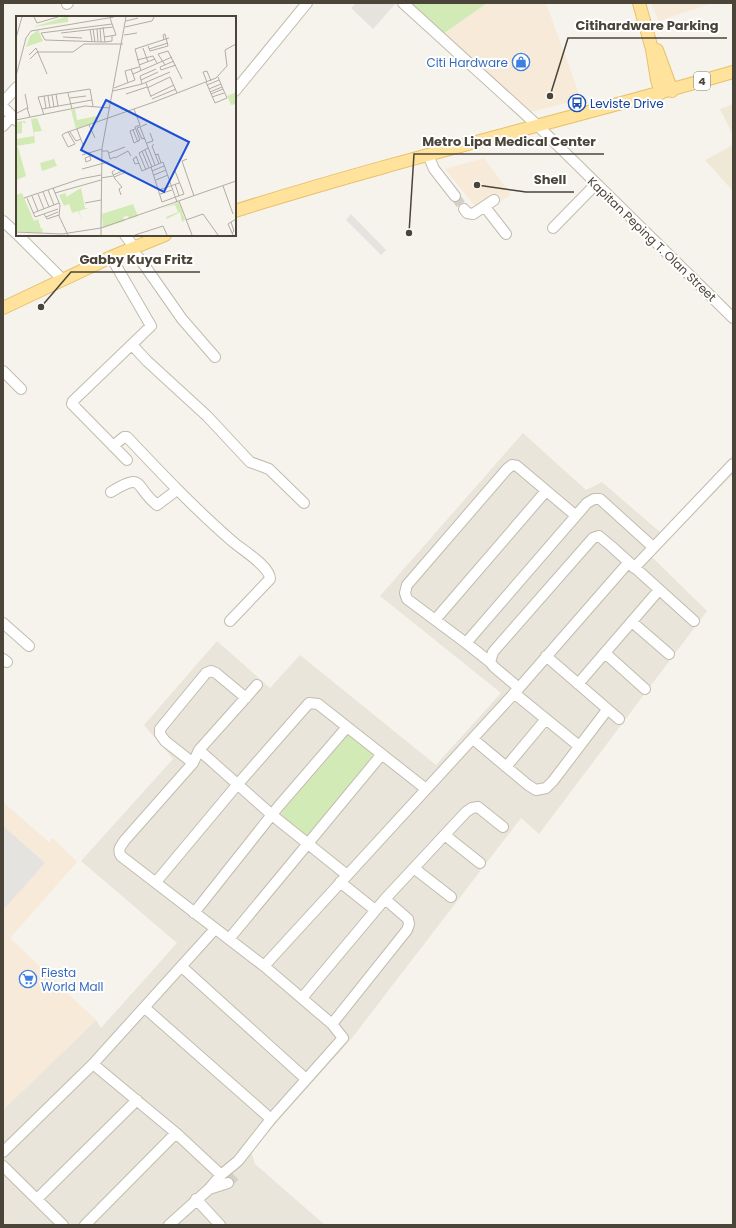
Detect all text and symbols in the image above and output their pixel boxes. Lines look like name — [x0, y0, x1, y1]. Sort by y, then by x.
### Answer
callout: Citihardware Parking — [568, 13, 727, 38]
inset map — [16, 16, 236, 236]
text: Citihardware Parking — [575, 16, 719, 35]
shop icon: Citi Hardware — [511, 52, 531, 72]
place label: Citi Hardware — [426, 54, 508, 71]
road number: 4 — [694, 72, 710, 90]
bus stop icon: Leviste Drive — [567, 93, 587, 113]
place label: Leviste Drive — [590, 95, 664, 112]
callout: Metro Lipa Medical Center — [414, 129, 604, 154]
text: Metro Lipa Medical Center — [422, 132, 596, 151]
callout: Shell — [526, 167, 574, 192]
text: Shell — [534, 170, 566, 189]
street label: Kapitan Peping T. Olan Street — [584, 173, 720, 305]
callout: Gabby Kuya Fritz — [71, 247, 200, 272]
text: Gabby Kuya Fritz — [79, 250, 193, 269]
place label: Fiesta World Mall — [41, 964, 104, 995]
supermarket icon: Fiesta World Mall — [18, 969, 38, 989]

